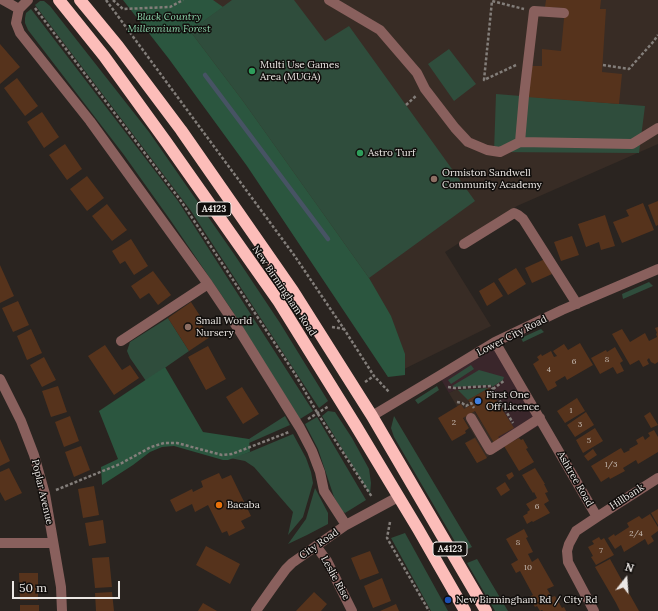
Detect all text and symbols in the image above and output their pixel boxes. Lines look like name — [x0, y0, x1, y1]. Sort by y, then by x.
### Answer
park label: Black Country Millennium Forest — [127, 11, 211, 34]
place label: Multi Use Games Area (MUGA) — [260, 59, 339, 82]
marker: Multi Use Games Area (MUGA) — [247, 66, 257, 76]
place label: Astro Turf — [368, 147, 415, 159]
marker: Astro Turf — [355, 148, 365, 158]
place label: Ormiston Sandwell Community Academy — [442, 167, 542, 190]
marker: Ormiston Sandwell Community Academy — [429, 174, 439, 184]
road number: A4123 — [197, 202, 231, 216]
street label: New Birmingham Road — [249, 244, 319, 338]
street label: Lower City Road — [475, 313, 549, 359]
place label: Small World Nursery — [196, 315, 252, 338]
marker: Small World Nursery — [183, 322, 193, 332]
house number: 8 — [605, 355, 609, 365]
house number: 6 — [572, 357, 576, 367]
house number: 4 — [547, 365, 551, 375]
place label: First One Off Licence — [486, 389, 539, 412]
marker: First One Off Licence — [473, 396, 483, 406]
house number: 1 — [570, 406, 572, 416]
house number: 2 — [452, 418, 456, 428]
house number: 3 — [578, 420, 582, 430]
house number: 5 — [587, 436, 591, 446]
street label: Ashtree Road — [554, 449, 596, 509]
street label: Poplar Avenue — [29, 458, 55, 526]
house number: 1/3 — [605, 460, 617, 470]
street label: Hillbank — [608, 482, 646, 512]
place label: Bacaba — [227, 499, 260, 511]
marker: Bacaba — [214, 500, 224, 510]
house number: 6 — [535, 502, 539, 512]
street label: City Road — [297, 526, 341, 562]
house number: 2/4 — [629, 529, 643, 539]
house number: 8 — [516, 538, 520, 548]
road number: A4123 — [433, 542, 467, 556]
house number: 7 — [599, 546, 603, 556]
street label: Leslie Rise — [318, 554, 352, 602]
north arrow — [606, 559, 646, 599]
text: N — [623, 560, 636, 575]
house number: 10 — [524, 563, 532, 573]
scale bar — [14, 573, 122, 599]
text: 50 m — [19, 580, 47, 595]
place label: New Birmingham Rd / City Rd — [456, 594, 597, 606]
marker: New Birmingham Rd / City Rd — [443, 595, 453, 605]

